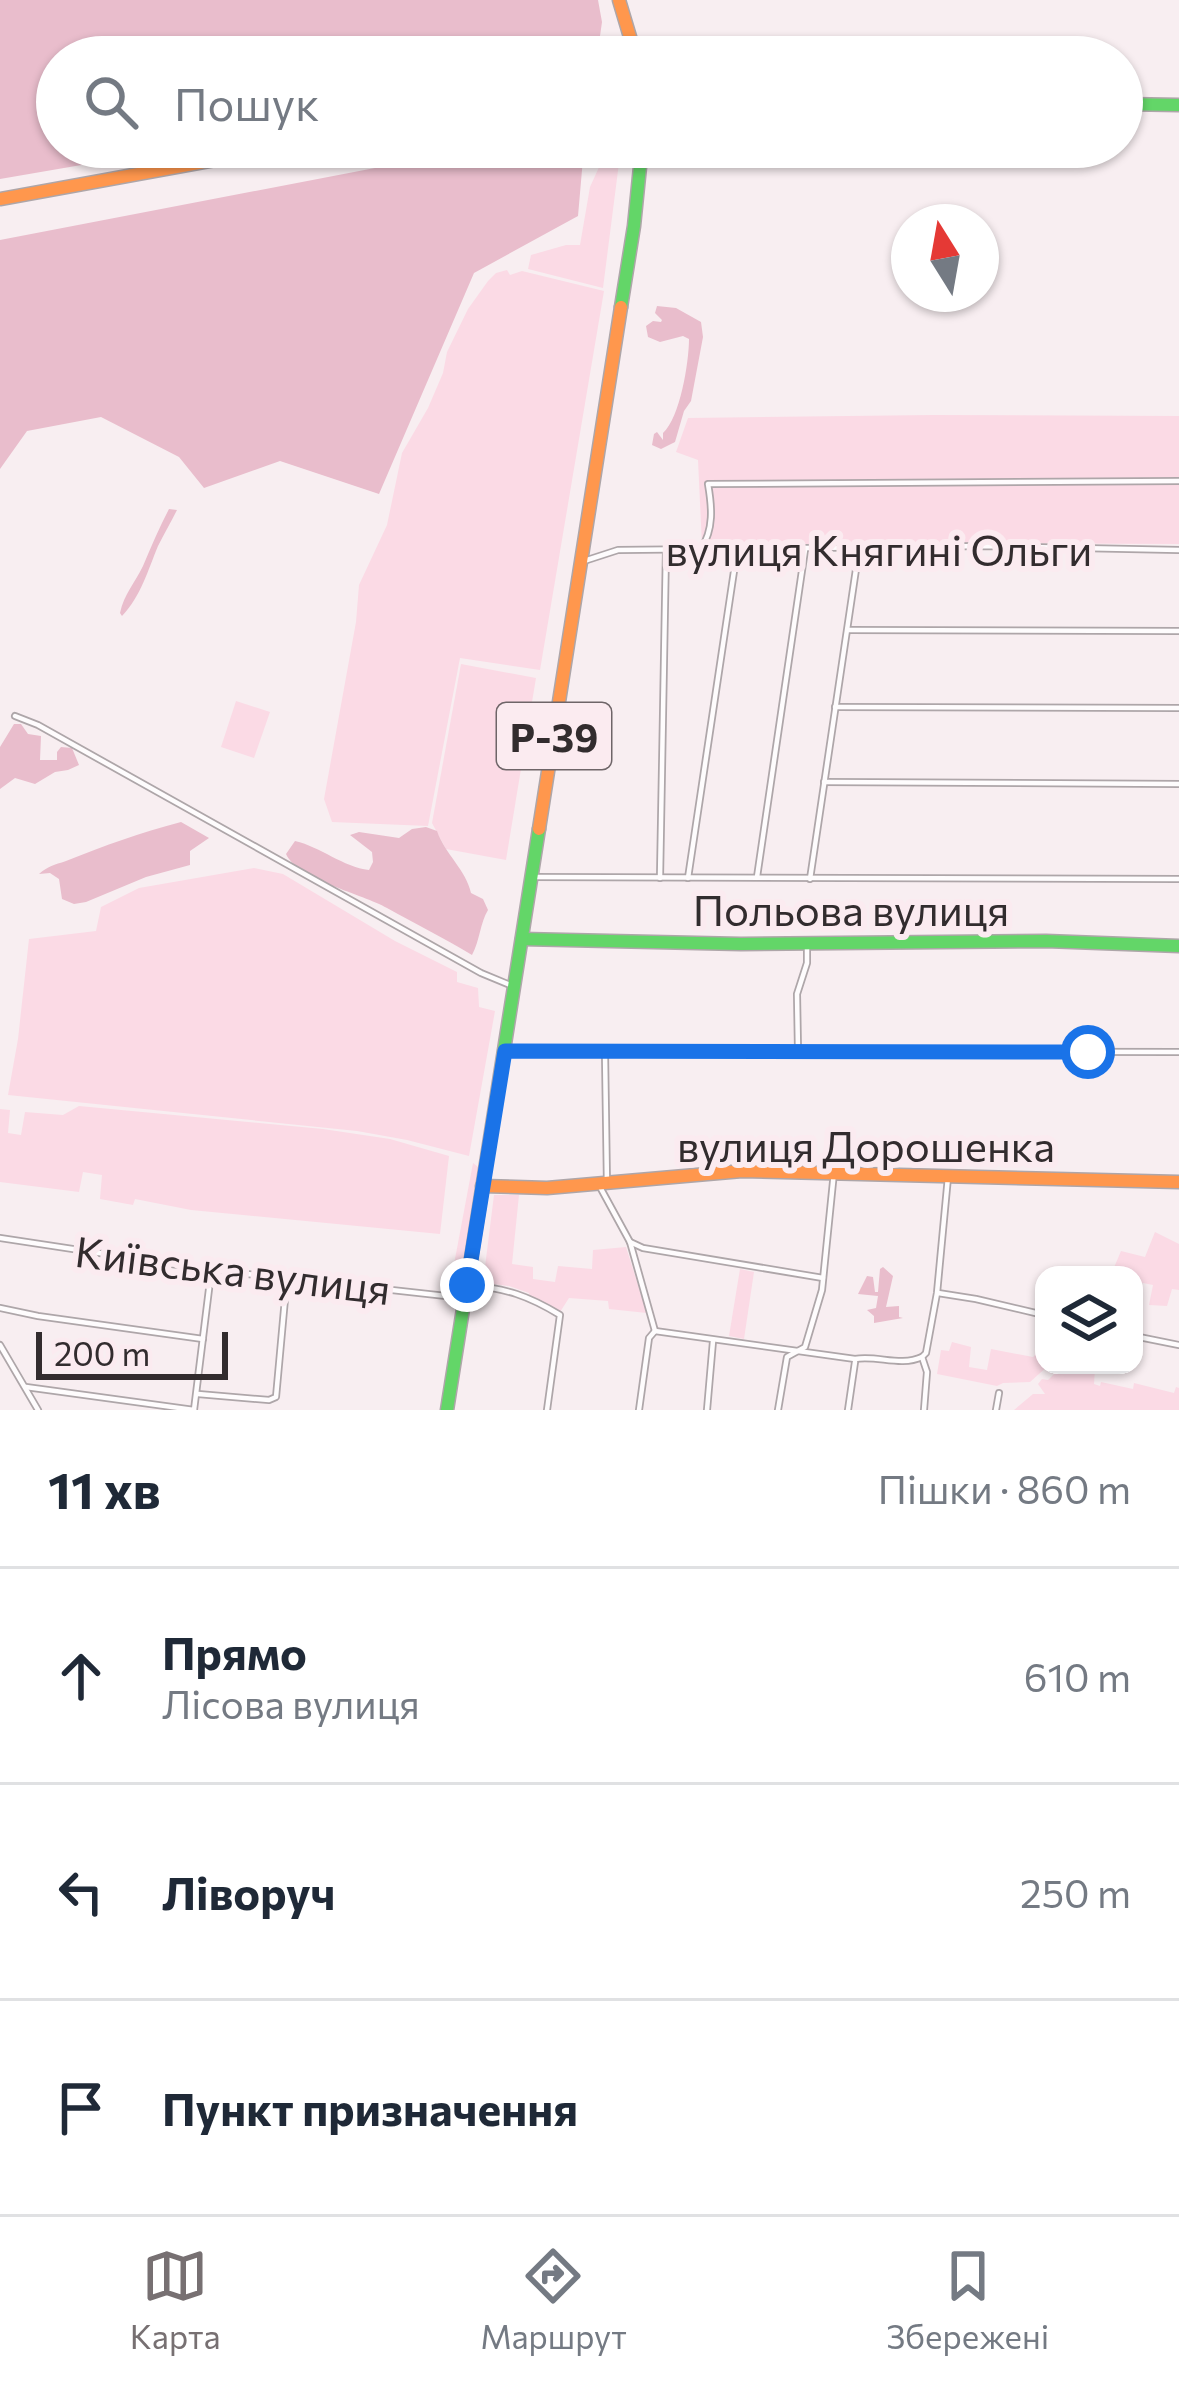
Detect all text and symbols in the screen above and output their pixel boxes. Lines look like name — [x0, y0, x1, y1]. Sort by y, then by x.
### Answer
search box — [36, 36, 1143, 168]
icon: search — [78, 69, 144, 135]
text: Пошук — [174, 75, 319, 130]
north arrow — [891, 204, 999, 312]
street label: вулиця Княгині Ольги — [666, 523, 1092, 575]
road number: Р-39 — [497, 703, 611, 769]
street label: Польова вулиця — [693, 883, 1009, 935]
route start — [1061, 1025, 1115, 1079]
street label: вулиця Дорошенка — [677, 1119, 1055, 1171]
street label: Київська вулиця — [72, 1224, 394, 1314]
route end — [440, 1258, 494, 1312]
map controls — [1035, 1266, 1143, 1374]
button: layers — [1035, 1266, 1143, 1374]
scale bar — [36, 1326, 228, 1379]
text: 200 m — [54, 1332, 150, 1373]
text: 11 хв — [48, 1457, 161, 1520]
text: Пішки · 860 m — [878, 1464, 1131, 1512]
text: Прямо — [162, 1624, 307, 1679]
icon: ahead — [48, 1643, 114, 1709]
text: 610 m — [1024, 1652, 1131, 1700]
text: Лісова вулиця — [162, 1679, 420, 1727]
icon: left — [48, 1859, 114, 1925]
text: Ліворуч — [162, 1864, 336, 1919]
text: 250 m — [1020, 1868, 1131, 1916]
icon: arrive — [48, 2075, 114, 2141]
text: Пункт призначення — [162, 2080, 578, 2135]
tab: Карта — [130, 2243, 221, 2356]
tab: Маршрут — [480, 2243, 627, 2356]
tab: Збережені — [886, 2243, 1049, 2356]

